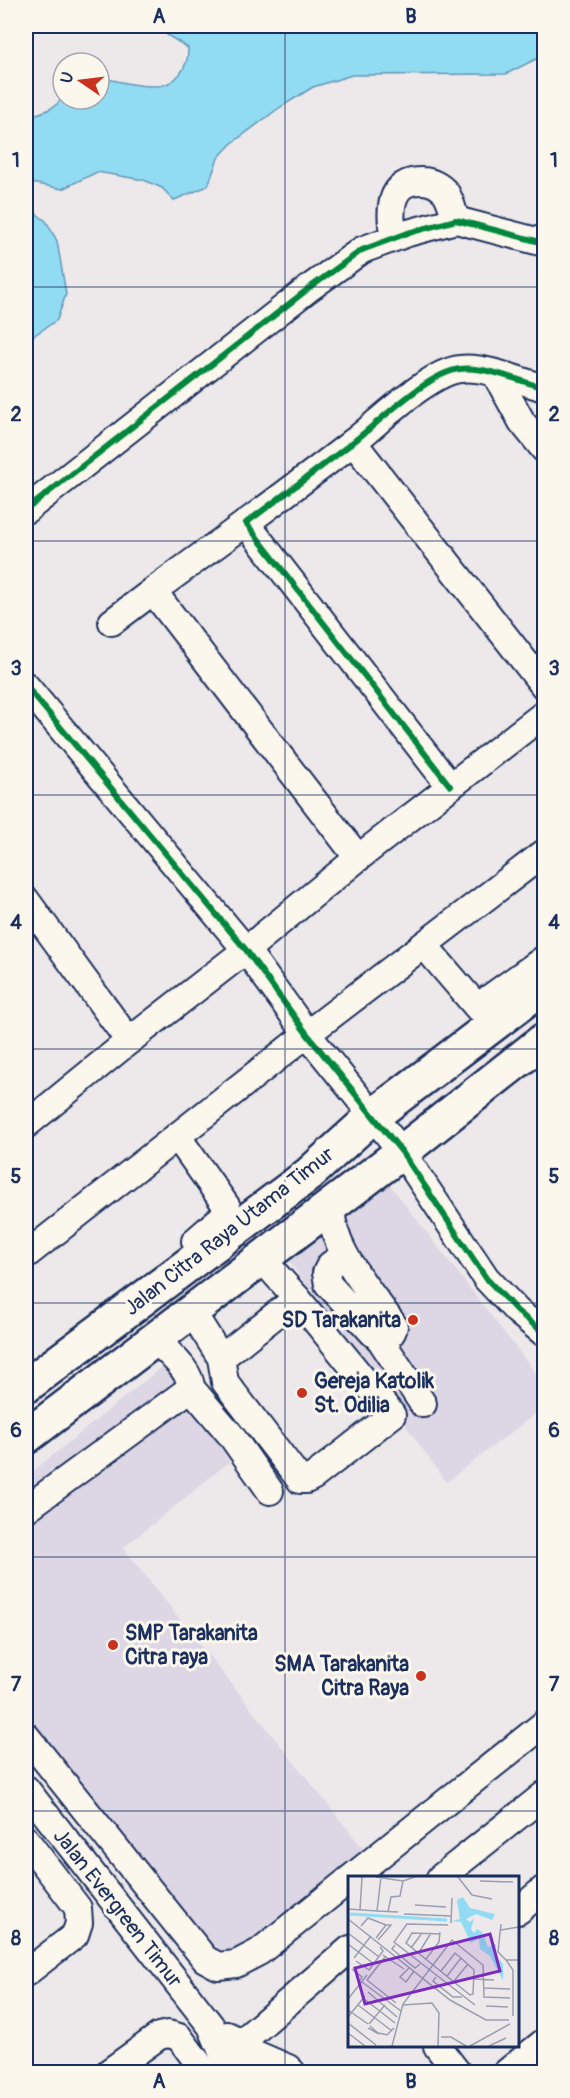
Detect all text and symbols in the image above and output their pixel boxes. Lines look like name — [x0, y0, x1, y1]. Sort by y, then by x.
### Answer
text: A — [153, 4, 166, 29]
text: B — [405, 4, 417, 29]
north arrow — [51, 51, 111, 111]
text: U — [56, 70, 78, 85]
text: 1 — [12, 148, 20, 173]
text: 1 — [550, 148, 558, 173]
text: 2 — [10, 402, 22, 427]
text: 2 — [548, 402, 560, 427]
text: 3 — [10, 656, 22, 681]
text: 3 — [548, 656, 560, 681]
text: 4 — [10, 910, 22, 935]
text: 4 — [548, 910, 560, 935]
street label: Jalan Citra Raya Utama Timur — [119, 1141, 340, 1322]
text: 5 — [11, 1164, 22, 1189]
text: 5 — [549, 1164, 560, 1189]
place label: SD Tarakanita — [282, 1307, 401, 1334]
marker: SD Tarakanita — [406, 1313, 420, 1327]
place label: Gereja Katolik St. Odilia — [314, 1368, 434, 1419]
marker: Gereja Katolik St. Odilia — [295, 1386, 309, 1400]
text: 6 — [10, 1418, 22, 1443]
text: 6 — [548, 1418, 560, 1443]
place label: SMP Tarakanita Citra raya — [125, 1620, 258, 1671]
marker: SMP Tarakanita Citra raya — [106, 1638, 120, 1652]
place label: SMA Tarakanita Citra Raya — [274, 1651, 409, 1702]
marker: SMA Tarakanita Citra Raya — [414, 1669, 428, 1683]
text: 7 — [11, 1672, 22, 1697]
text: 7 — [549, 1672, 560, 1697]
street label: Jalan Evergreen Timur — [47, 1823, 188, 1994]
inset map — [348, 1876, 519, 2047]
text: 8 — [11, 1926, 21, 1951]
text: 8 — [549, 1926, 559, 1951]
text: A — [153, 2069, 166, 2094]
text: B — [405, 2069, 417, 2094]

